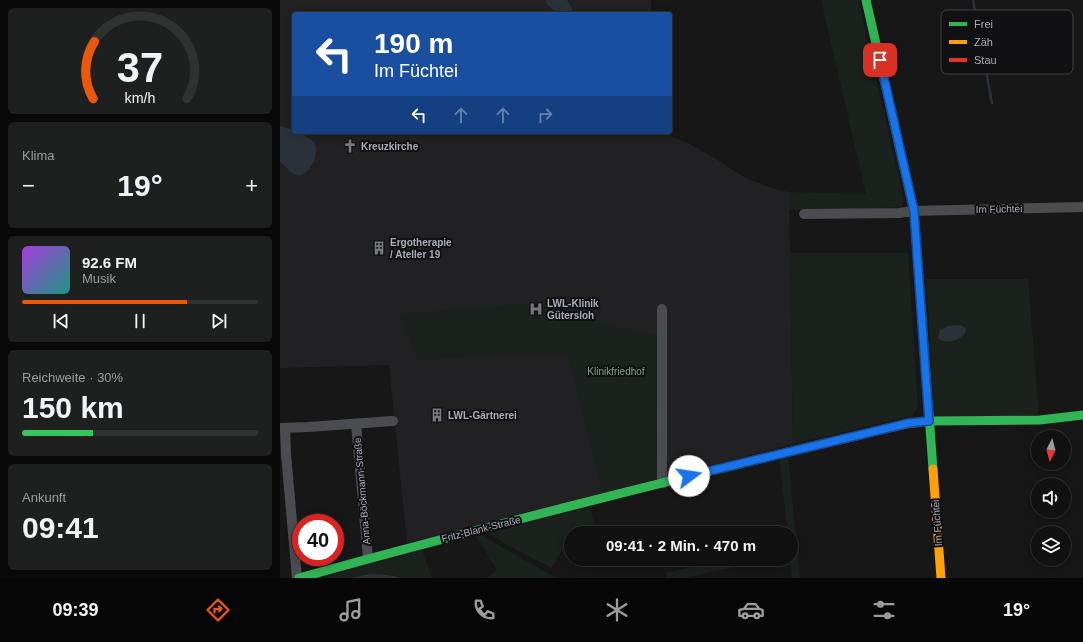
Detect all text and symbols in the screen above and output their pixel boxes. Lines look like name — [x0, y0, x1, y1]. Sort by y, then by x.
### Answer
legend — [941, 10, 1073, 74]
text: Frei — [974, 18, 993, 30]
icon: left — [308, 28, 360, 80]
text: 190 m — [374, 28, 453, 59]
text: Zäh — [974, 36, 993, 48]
pin — [863, 43, 897, 77]
text: 37 — [117, 44, 163, 91]
icon: arrive — [869, 49, 891, 71]
text: Stau — [974, 54, 997, 66]
text: Im Füchtei — [374, 61, 458, 81]
text: km/h — [125, 90, 156, 106]
icon: left — [408, 104, 430, 126]
icon: ahead — [450, 104, 472, 126]
icon: ahead — [492, 104, 514, 126]
icon: right — [534, 104, 556, 126]
church icon: Kreuzkirche — [342, 138, 358, 154]
place label: Kreuzkirche — [361, 141, 419, 152]
text: Klima — [22, 148, 55, 163]
text: 19° — [117, 169, 163, 202]
text: − — [22, 173, 35, 198]
text: + — [245, 173, 258, 198]
street label: Im Füchtei — [976, 203, 1022, 215]
place label: Ergotherapie / Ateller 19 — [390, 237, 452, 260]
building icon: Ergotherapie / Ateller 19 — [371, 240, 387, 256]
text: 92.6 FM — [82, 254, 137, 271]
text: Musik — [82, 271, 116, 286]
place label: LWL-Klinik Gütersloh — [547, 298, 599, 321]
hospital icon: LWL-Klinik Gütersloh — [528, 301, 544, 317]
icon: previous — [50, 310, 72, 332]
icon: pause — [129, 310, 151, 332]
icon: next — [208, 310, 230, 332]
park label: Klinikfriedhof — [587, 366, 645, 377]
text: Reichweite · 30% — [22, 370, 123, 385]
text: 150 km — [22, 391, 124, 424]
building icon: LWL-Gärtnerei — [429, 407, 445, 423]
place label: LWL-Gärtnerei — [448, 410, 517, 421]
north arrow — [1031, 430, 1071, 470]
map controls — [1031, 430, 1071, 566]
street label: Anna-Böckmann-Straße — [352, 437, 372, 545]
position arrow — [668, 455, 710, 497]
button: sound — [1031, 478, 1071, 518]
text: Ankunft — [22, 490, 66, 505]
street label: Im Füchtei — [930, 499, 944, 547]
text: 09:41 — [22, 511, 99, 544]
speed limit sign: 40 — [292, 514, 344, 566]
street label: Fritz-Blank-Straße — [440, 514, 522, 544]
button: layers — [1031, 526, 1071, 566]
text: 09:41 · 2 Min. · 470 m — [606, 537, 756, 554]
icon: directions — [204, 596, 232, 624]
icon: music — [337, 596, 365, 624]
icon: phone — [470, 596, 498, 624]
icon: climate — [603, 596, 631, 624]
icon: car — [737, 596, 765, 624]
icon: filters — [870, 596, 898, 624]
text: 09:39 — [53, 600, 99, 620]
text: 19° — [1003, 600, 1030, 620]

